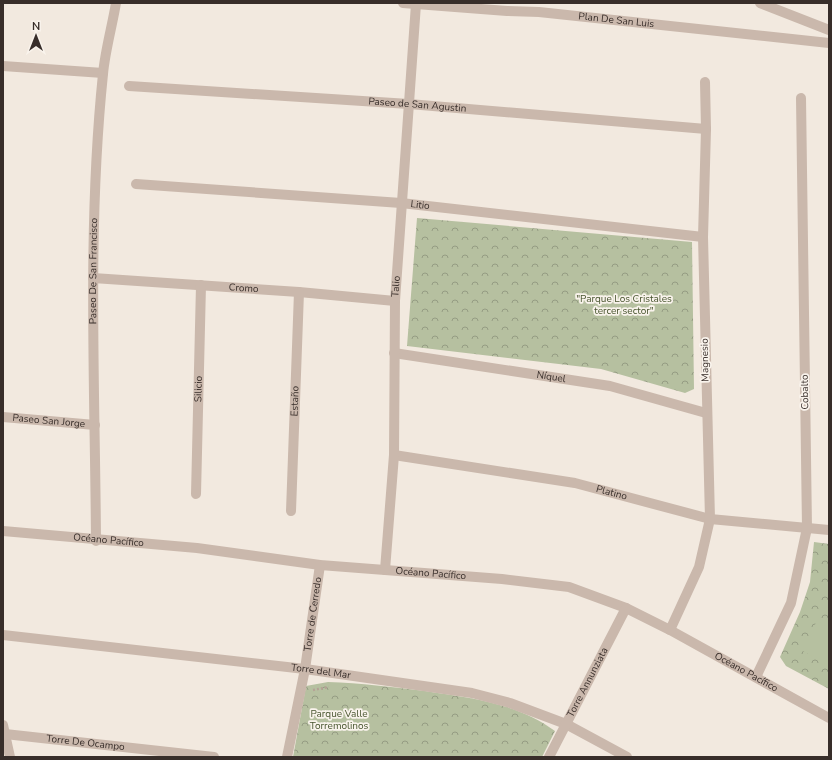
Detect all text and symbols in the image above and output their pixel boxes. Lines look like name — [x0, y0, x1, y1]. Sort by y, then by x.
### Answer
street label: Plan De San Luis — [578, 9, 655, 31]
north arrow — [16, 16, 56, 56]
text: N — [32, 19, 40, 34]
street label: Paseo de San Agustin — [368, 94, 467, 116]
street label: Litio — [410, 197, 431, 213]
street label: Paseo De San Francisco — [86, 217, 101, 324]
street label: Talio — [388, 275, 404, 298]
street label: Cromo — [228, 280, 260, 296]
park label: "Parque Los Cristales tercer sector" — [576, 292, 672, 318]
street label: Magnesio — [698, 338, 712, 382]
street label: Níquel — [536, 368, 567, 386]
street label: Cobalto — [798, 374, 812, 410]
street label: Silicio — [191, 375, 206, 402]
street label: Estaño — [287, 385, 303, 417]
street label: Paseo San Jorge — [12, 411, 86, 431]
street label: Platino — [594, 482, 629, 504]
street label: Océano Pacífico — [73, 530, 145, 550]
street label: Océano Pacífico — [395, 564, 467, 583]
street label: Torre de Cerredo — [301, 576, 325, 653]
street label: Torre Annunziata — [564, 645, 611, 720]
street label: Océano Pacífico — [712, 649, 781, 696]
street label: Torre del Mar — [290, 660, 352, 683]
park label: Parque Valle Torremolinos — [310, 707, 369, 733]
street label: Torre De Ocampo — [46, 732, 126, 754]

